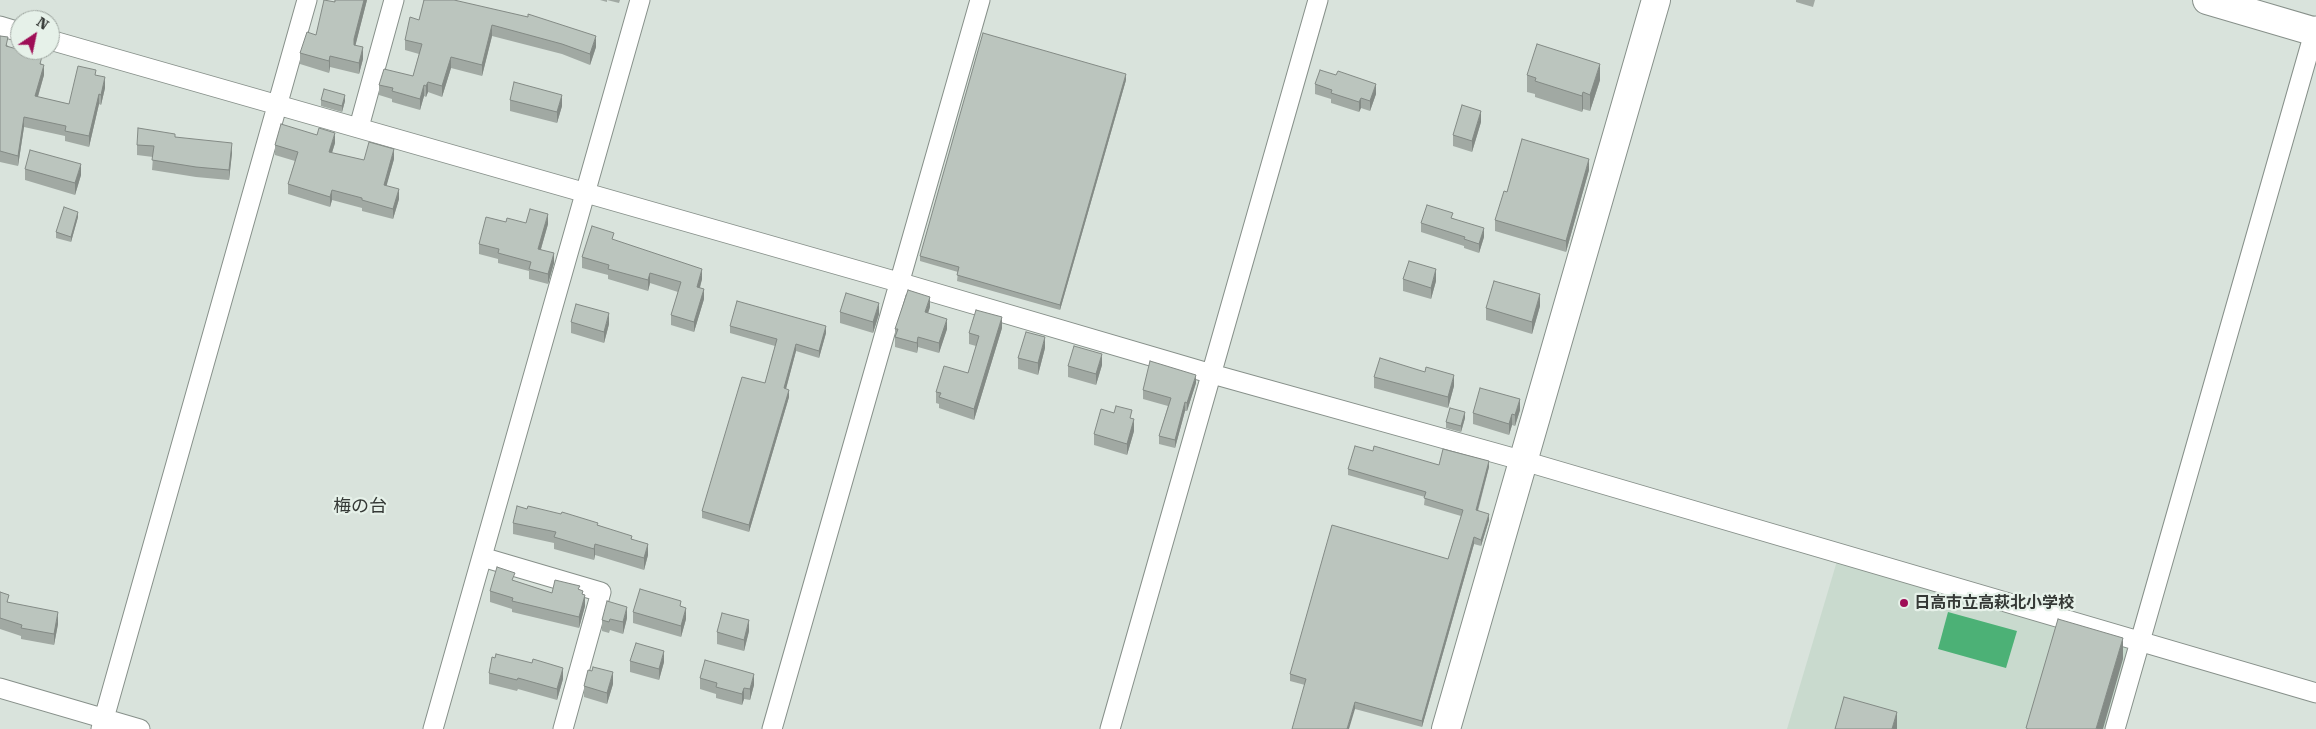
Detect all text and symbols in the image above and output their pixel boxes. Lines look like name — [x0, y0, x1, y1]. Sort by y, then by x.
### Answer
north arrow — [10, 10, 60, 60]
text: N — [34, 14, 52, 33]
district label: 梅の台 — [333, 496, 387, 518]
place label: 日高市立高萩北小学校 — [1914, 593, 2074, 613]
marker: 日高市立高萩北小学校 — [1898, 597, 1910, 609]

